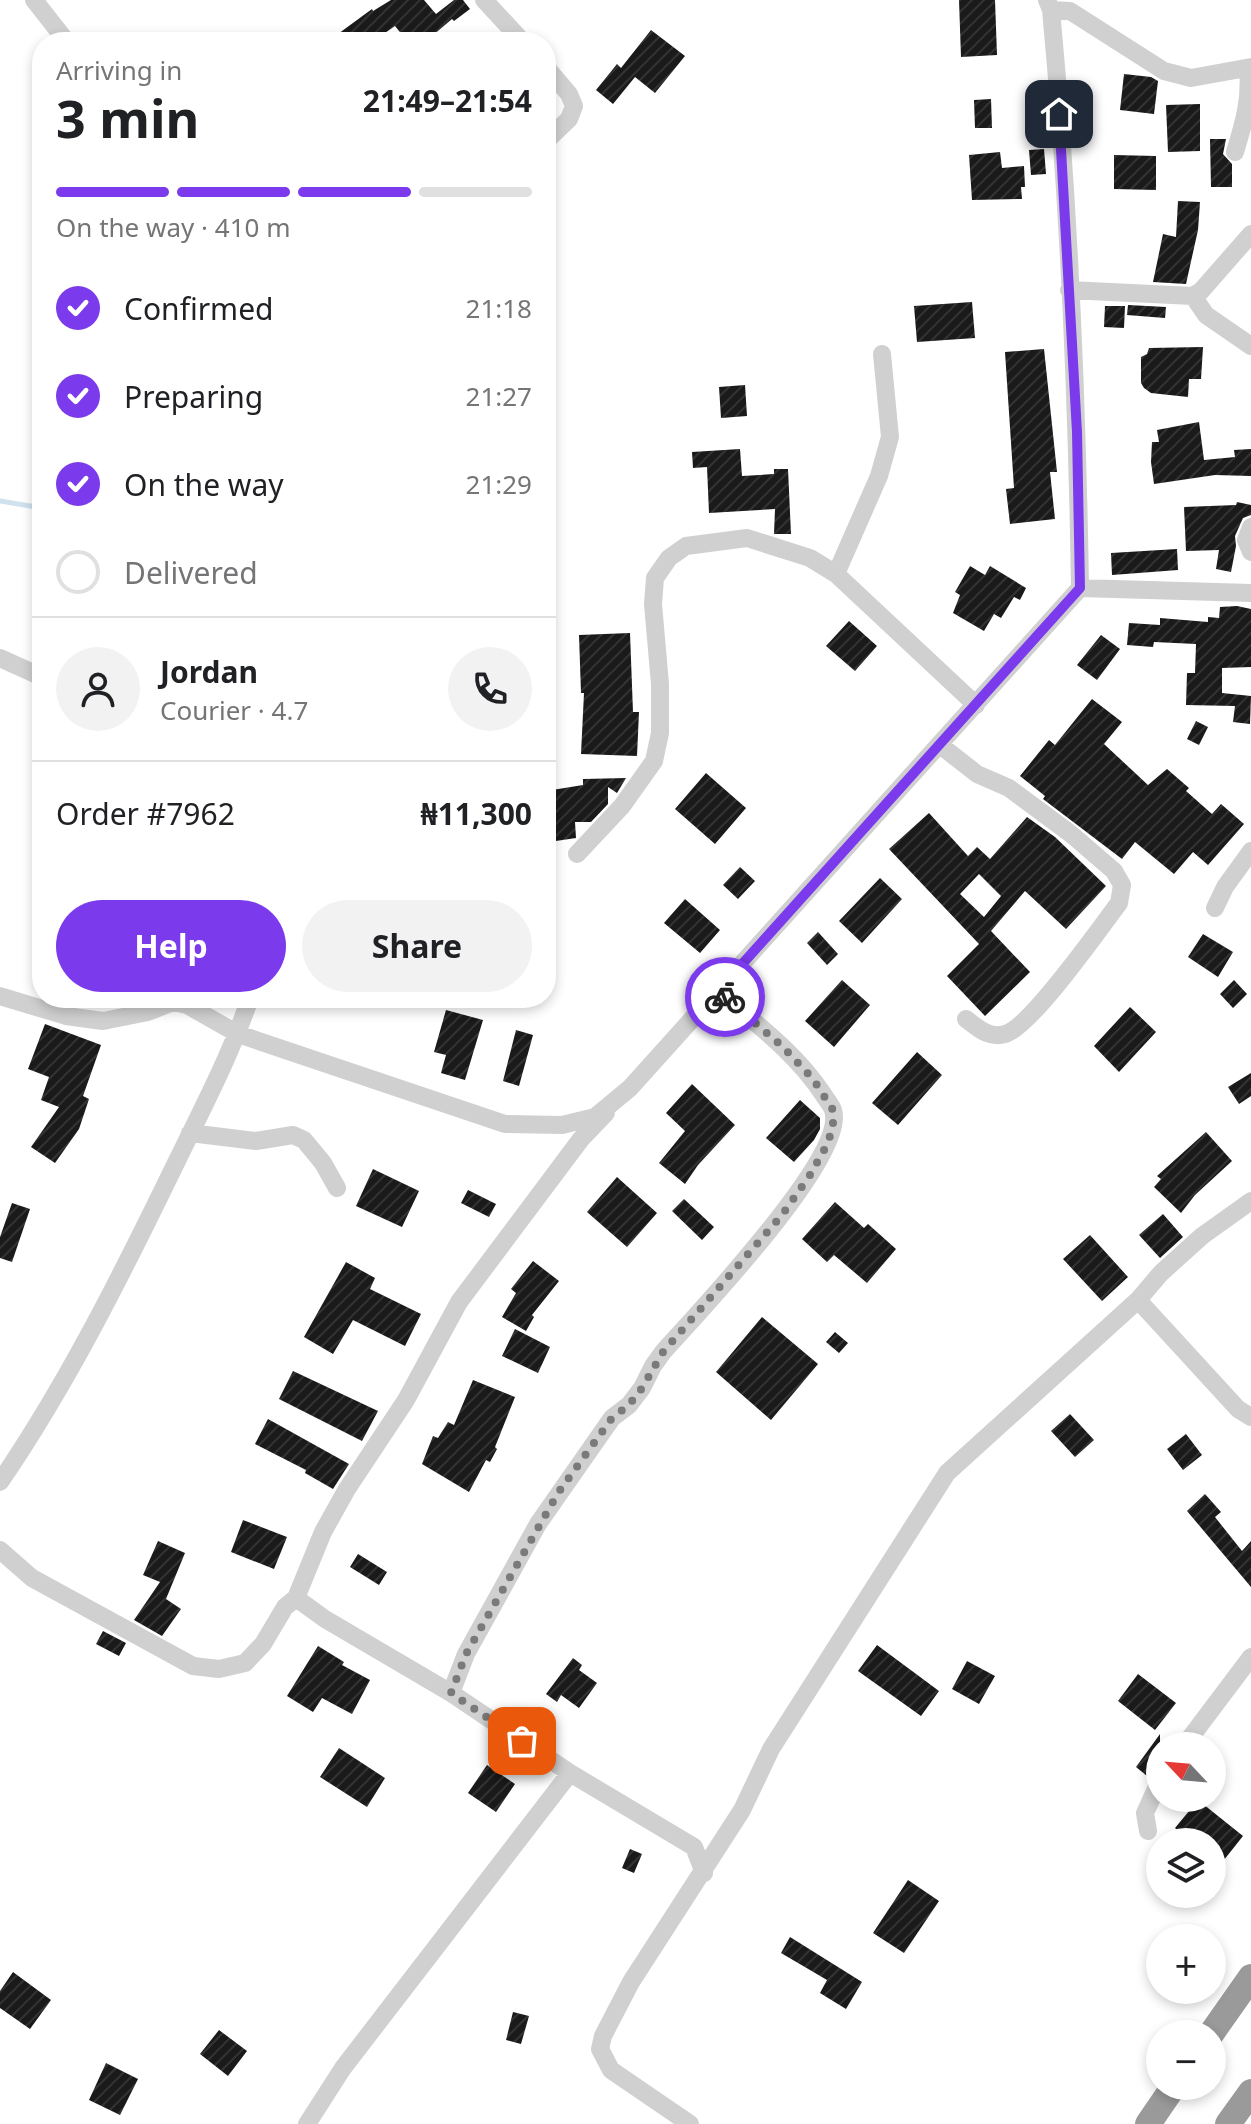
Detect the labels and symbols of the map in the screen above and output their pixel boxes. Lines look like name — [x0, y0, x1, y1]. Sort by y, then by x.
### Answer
pin — [1025, 80, 1093, 148]
courier — [685, 957, 765, 1037]
pin — [488, 1707, 556, 1775]
north arrow — [1146, 1732, 1226, 1812]

